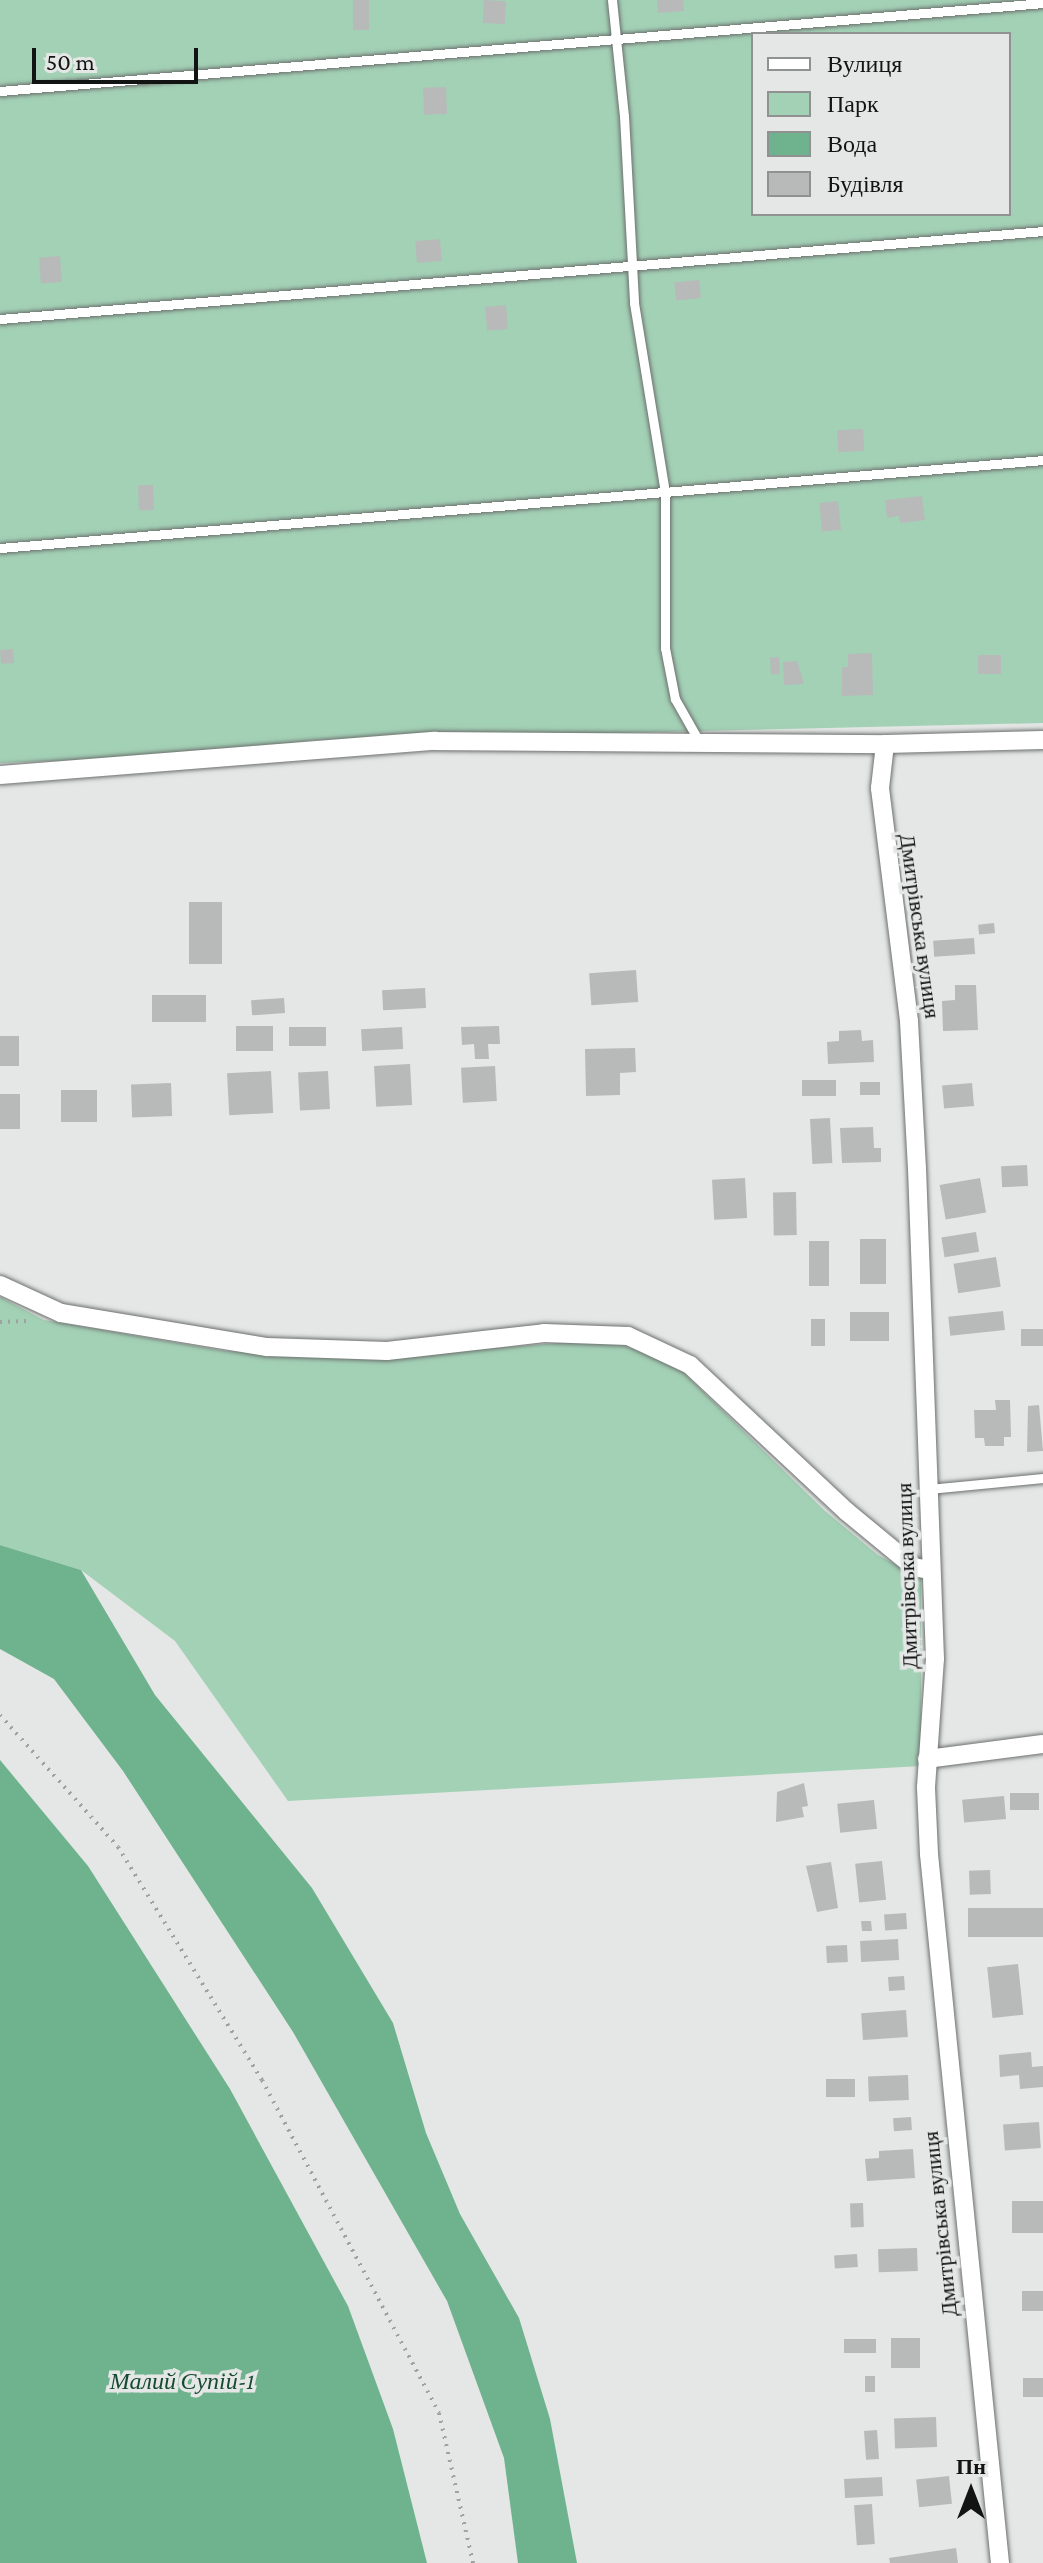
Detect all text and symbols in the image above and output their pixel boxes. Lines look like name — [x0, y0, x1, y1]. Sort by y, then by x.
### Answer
scale bar — [36, 32, 202, 82]
legend — [751, 32, 1011, 216]
text: 50 m — [46, 48, 95, 75]
text: Вулиця — [827, 50, 902, 77]
text: Парк — [827, 90, 879, 117]
text: Вода — [827, 130, 877, 157]
text: Будівля — [827, 170, 904, 197]
street label: Дмитрівська вулиця — [894, 832, 946, 1020]
street label: Дмитрівська вулиця — [891, 1482, 923, 1670]
street label: Дмитрівська вулиця — [917, 2130, 963, 2318]
water label: Малий Супій-1 — [110, 2367, 254, 2395]
north arrow — [931, 2451, 1011, 2531]
text: Пн — [956, 2454, 986, 2479]

